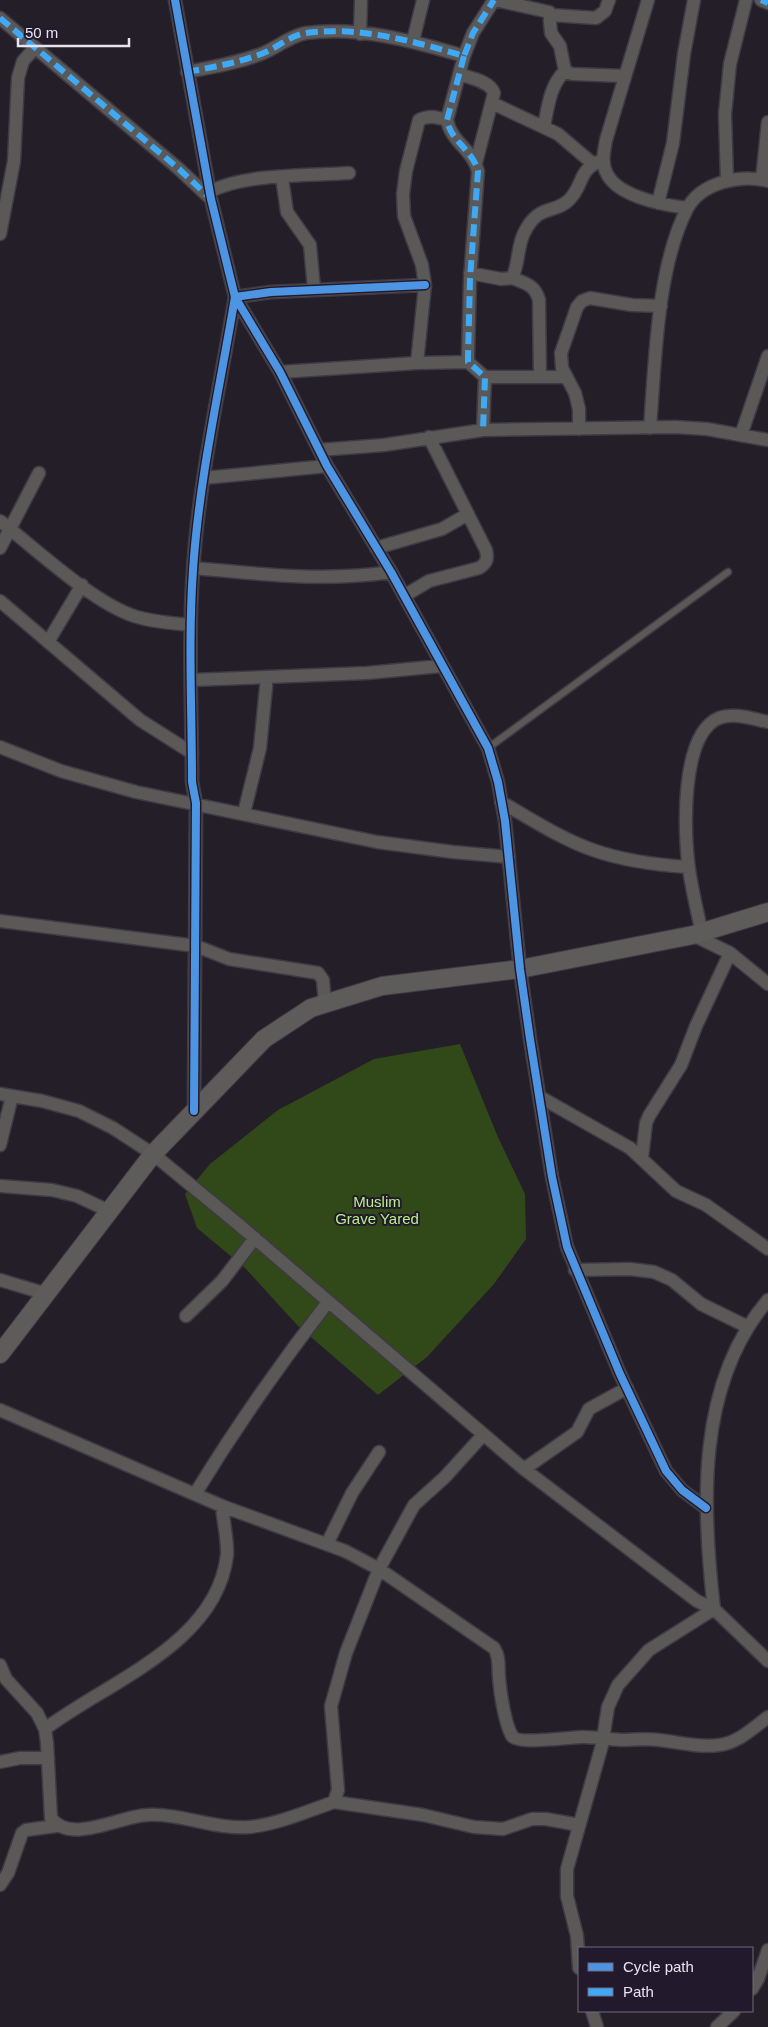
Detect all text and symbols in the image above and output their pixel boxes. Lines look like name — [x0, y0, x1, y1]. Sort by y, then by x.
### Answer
scale bar — [18, 15, 129, 47]
text: 50 m — [25, 24, 58, 41]
park label: Muslim Grave Yared — [335, 1193, 419, 1227]
legend — [578, 1947, 753, 2012]
text: Cycle path — [623, 1958, 694, 1975]
text: Path — [623, 1983, 654, 2000]

